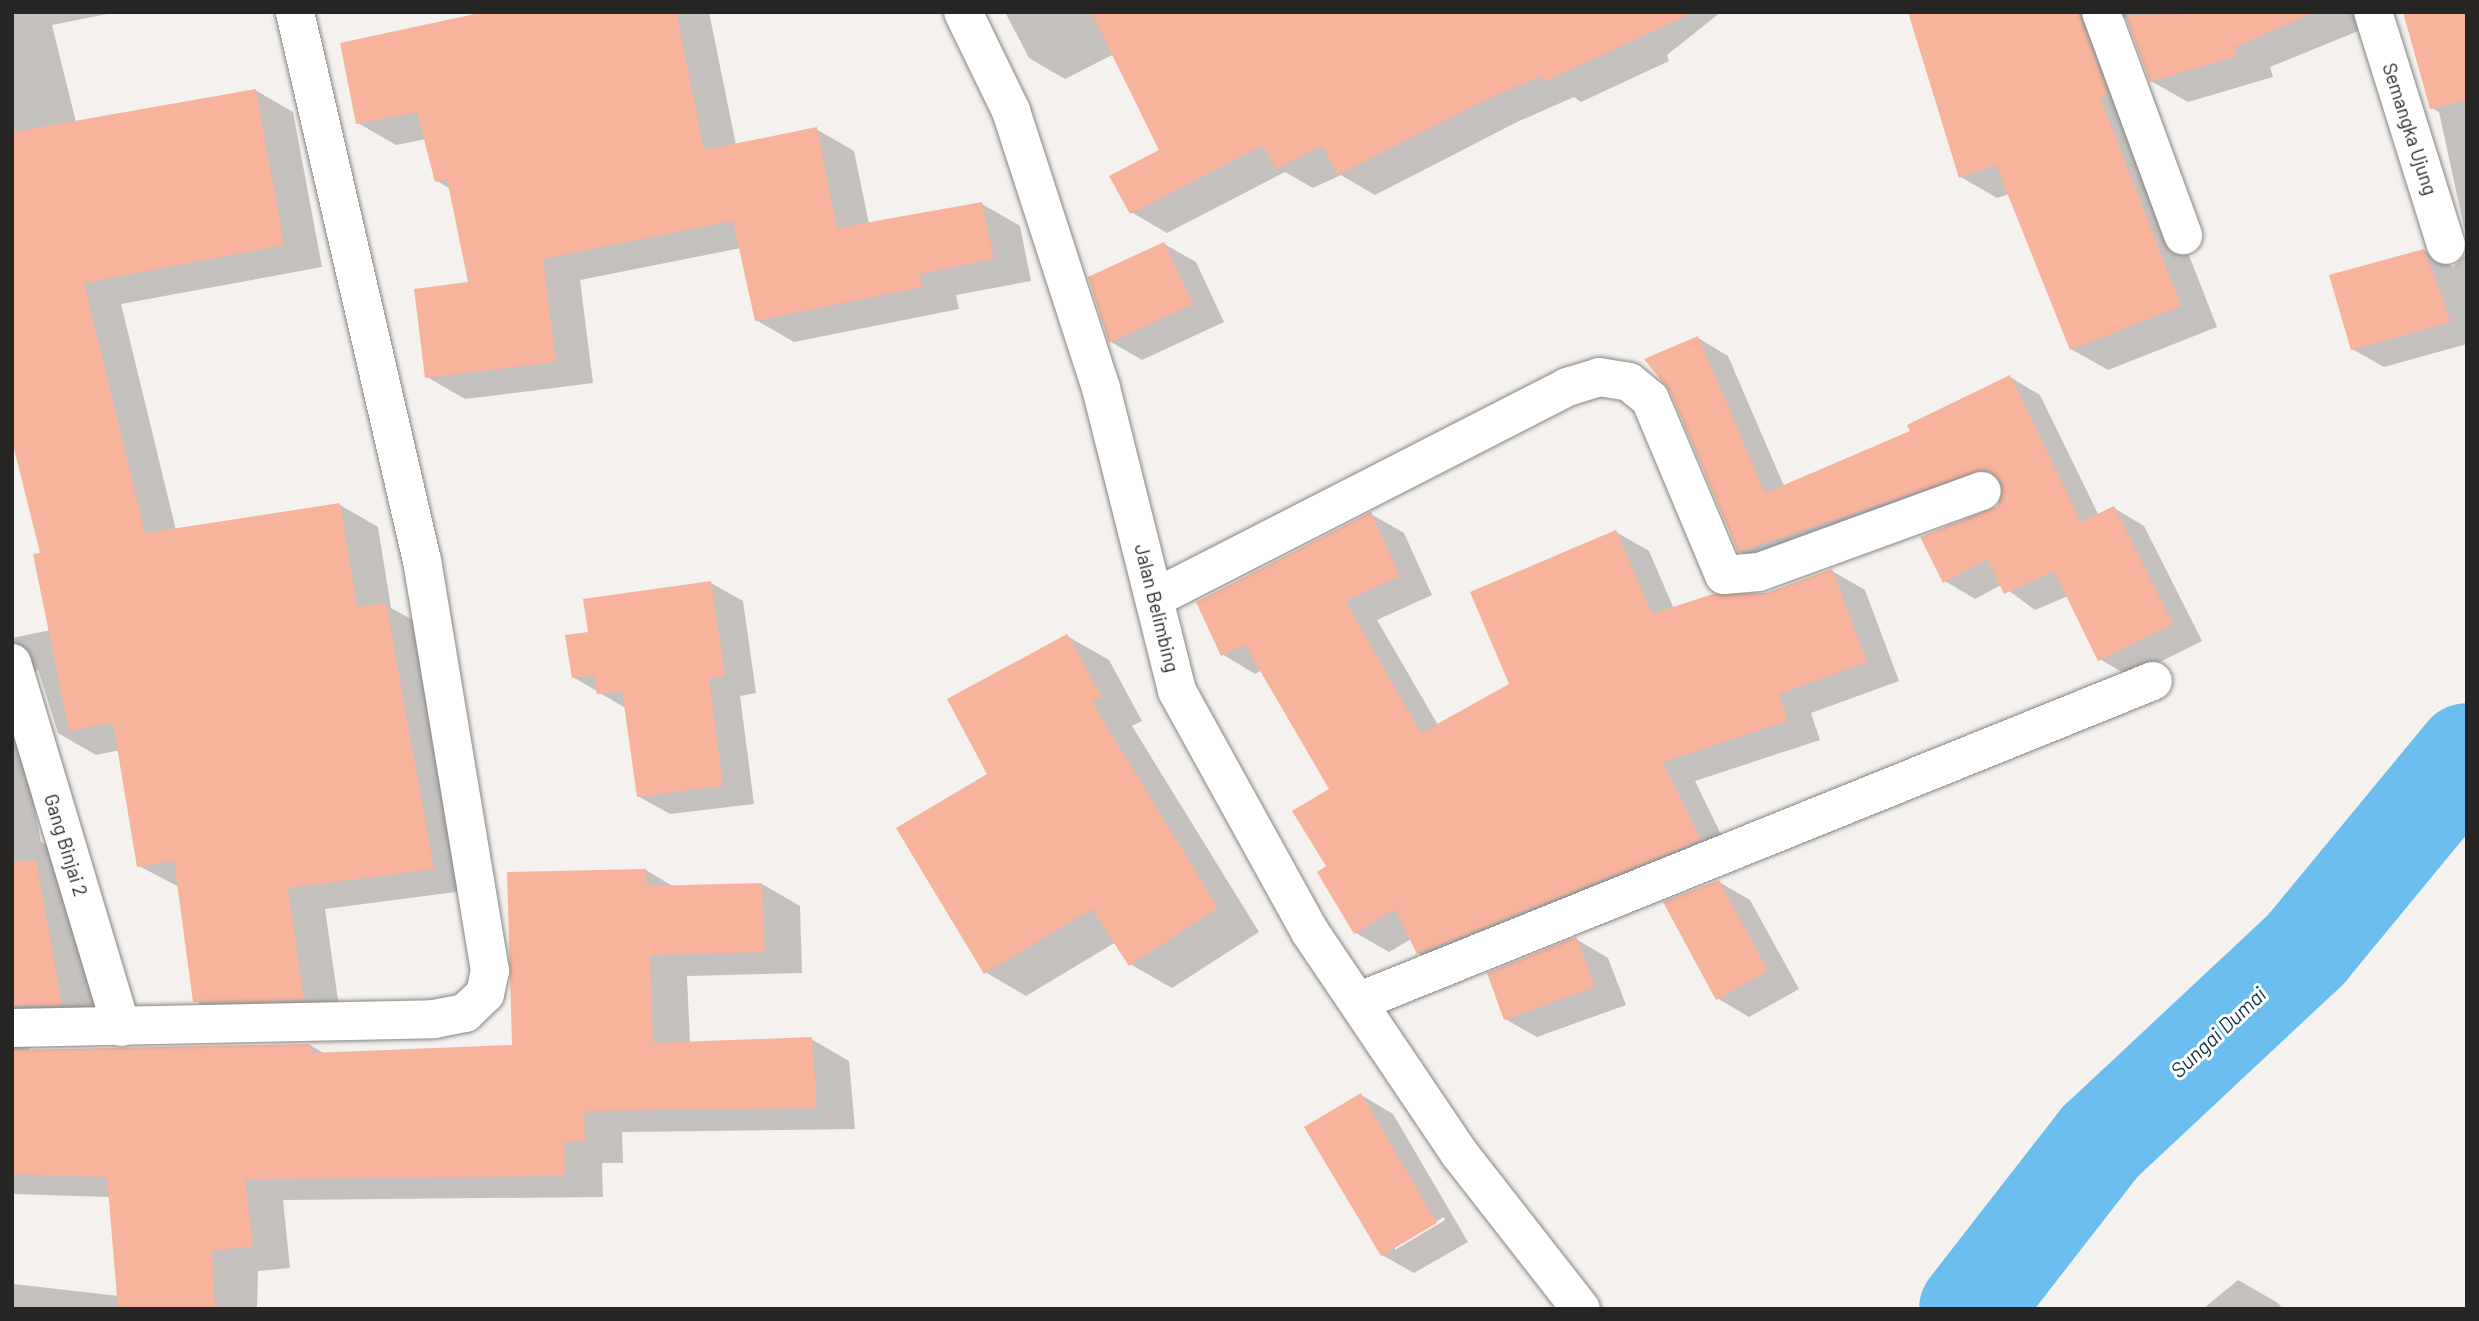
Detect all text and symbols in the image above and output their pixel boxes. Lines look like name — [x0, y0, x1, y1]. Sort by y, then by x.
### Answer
street label: Semangka Ujung — [2378, 60, 2442, 198]
street label: Jalan Belimbing — [1130, 542, 1184, 674]
street label: Gang Binjai 2 — [40, 791, 92, 899]
water label: Sungai Dumai — [2165, 981, 2271, 1083]

